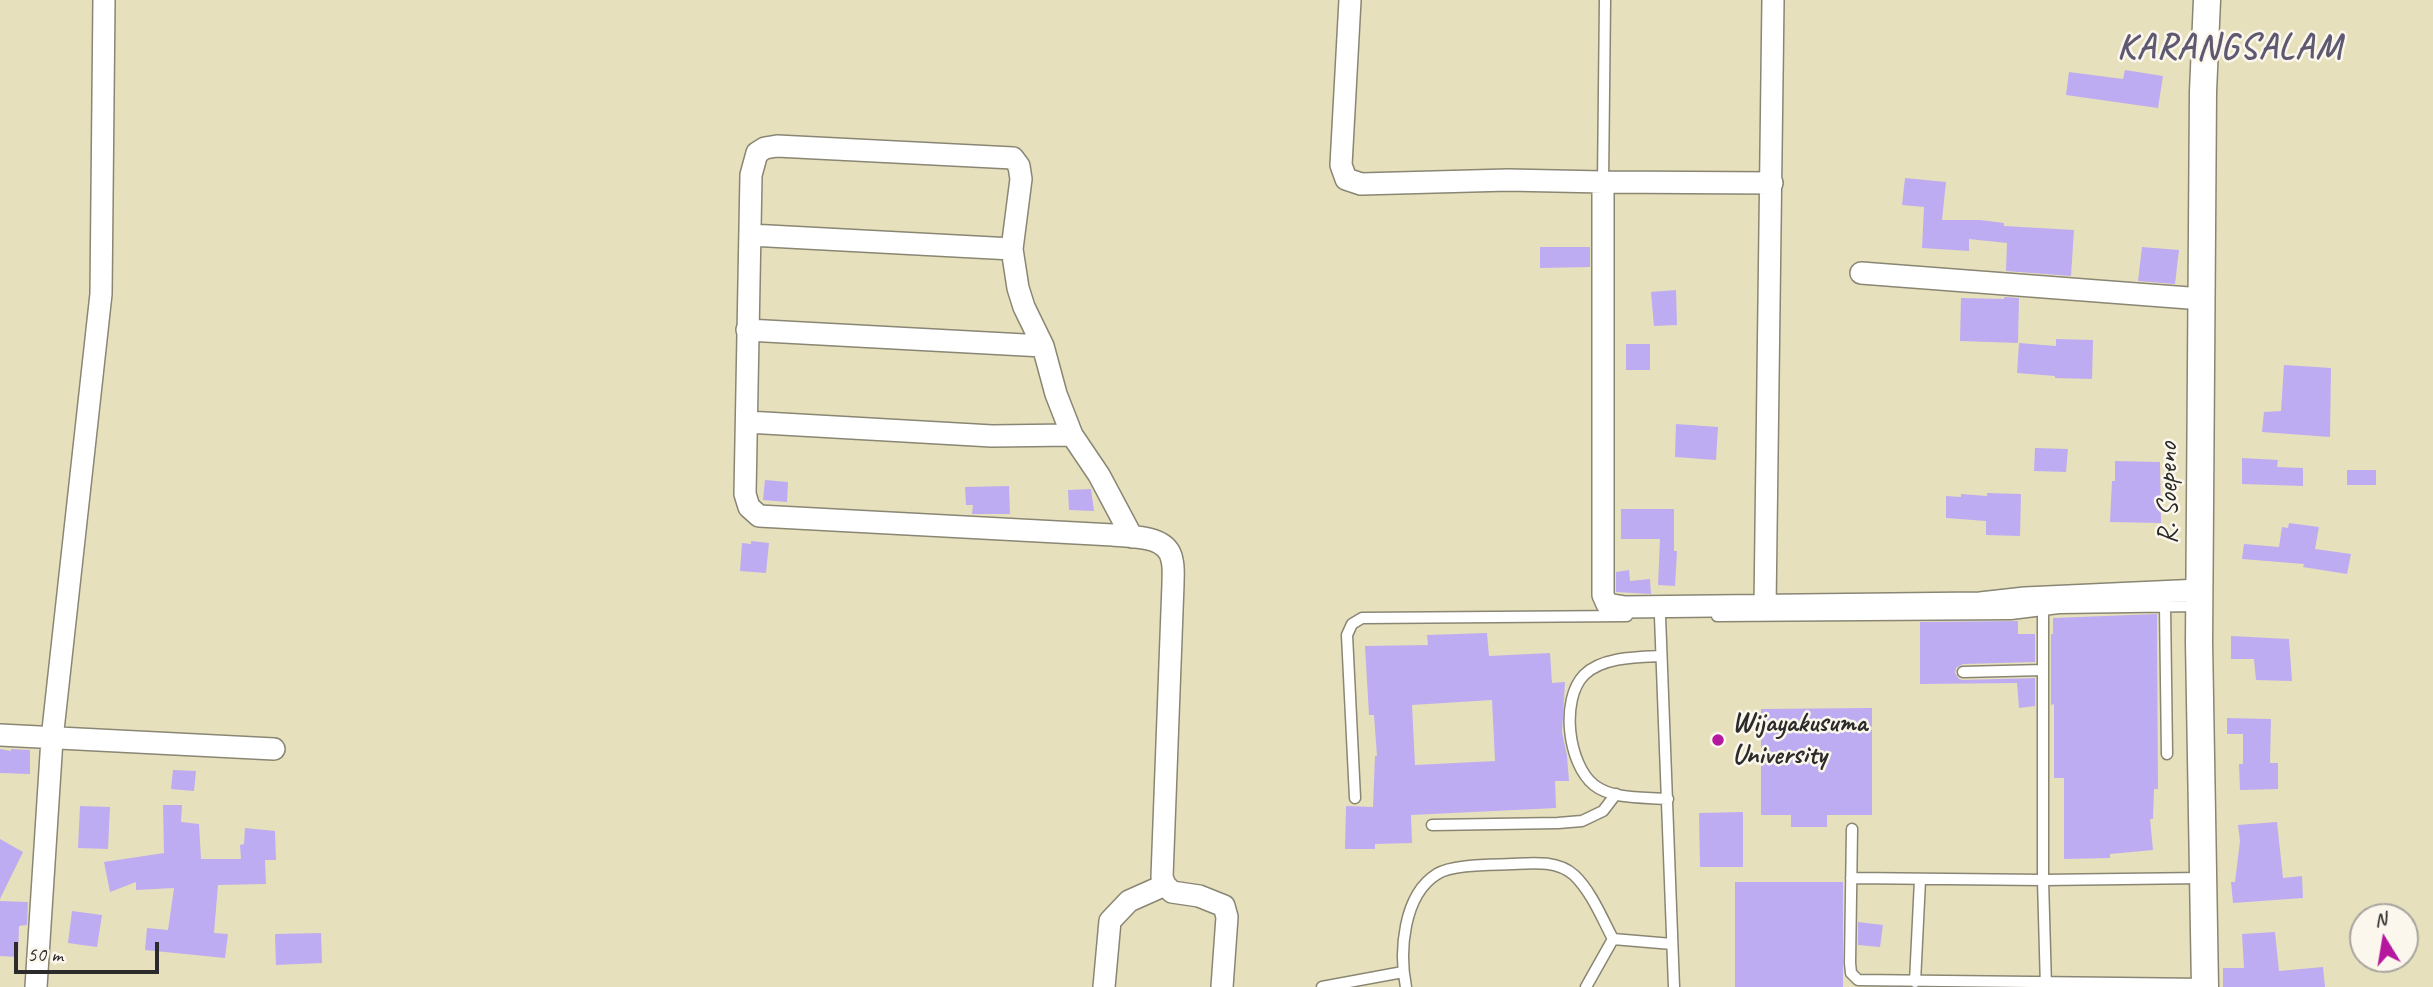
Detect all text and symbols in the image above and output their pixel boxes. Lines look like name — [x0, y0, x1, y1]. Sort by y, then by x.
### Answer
district label: KARANGSALAM — [2121, 28, 2339, 70]
street label: R. Soepeno — [2152, 442, 2186, 544]
place label: Wijayakusuma University — [1732, 707, 1867, 773]
marker: Wijayakusuma University — [1710, 732, 1726, 748]
north arrow — [2349, 903, 2419, 973]
text: N — [2372, 906, 2388, 932]
scale bar — [18, 928, 163, 972]
text: 50 m — [27, 941, 63, 967]

